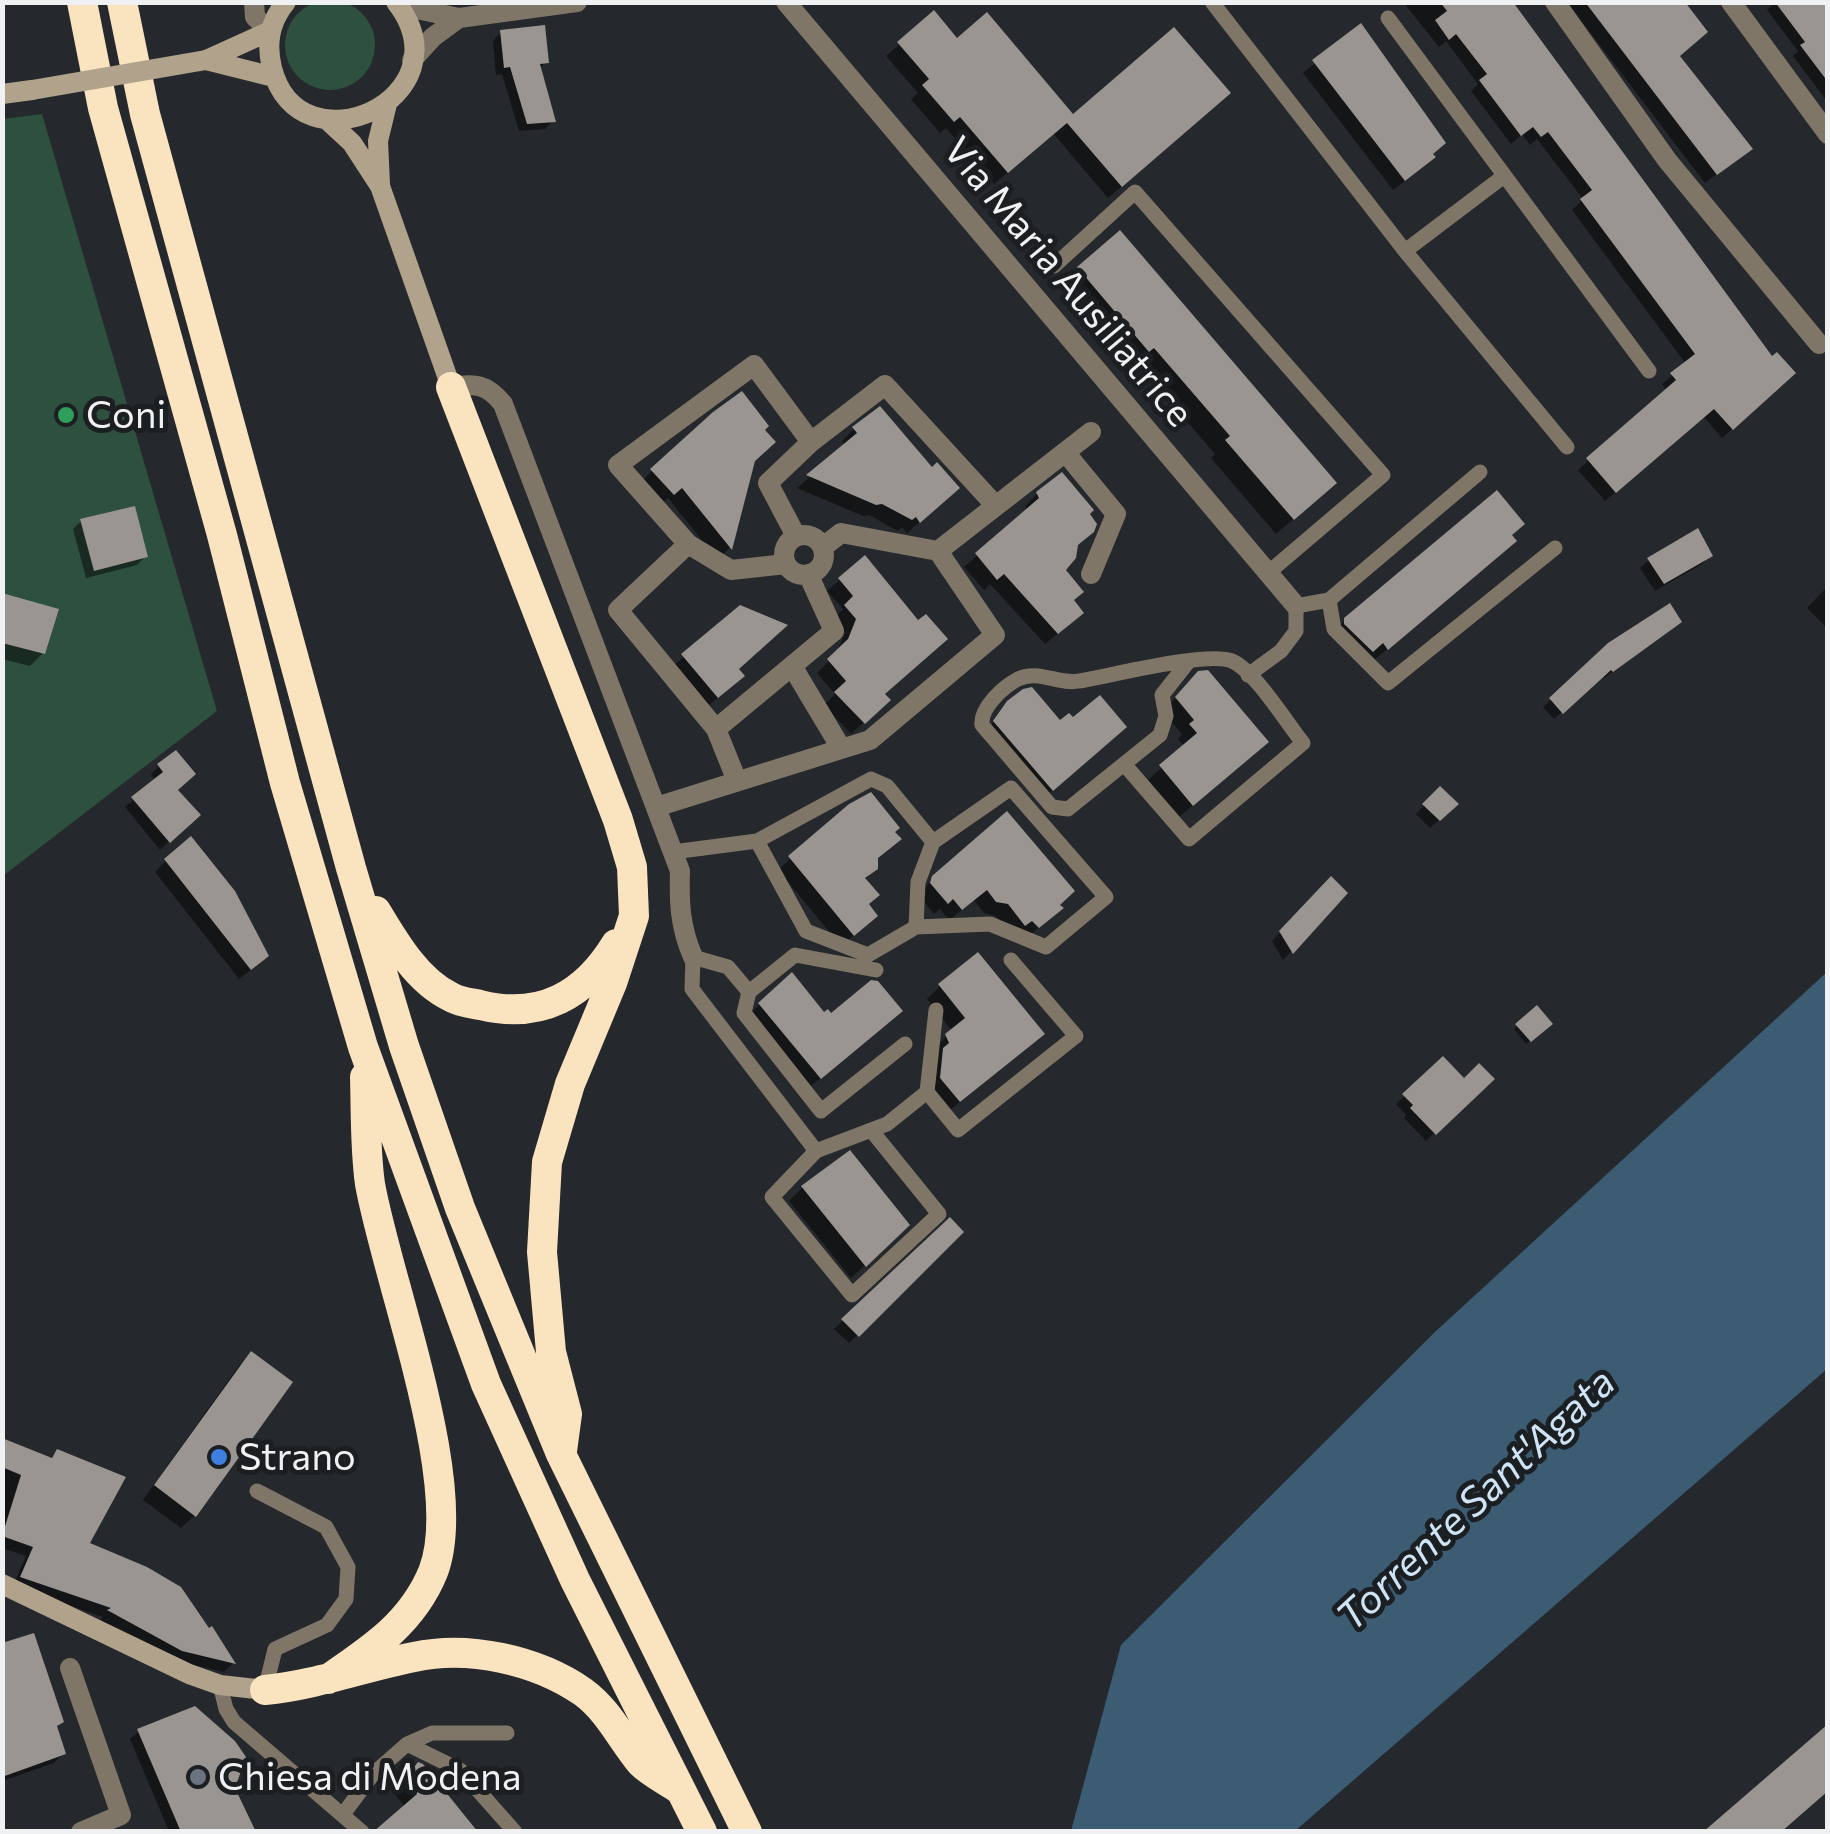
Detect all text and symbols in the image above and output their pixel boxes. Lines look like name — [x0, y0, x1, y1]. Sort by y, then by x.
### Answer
street label: Via Maria Ausiliatrice — [934, 128, 1202, 436]
place label: Coni — [86, 392, 166, 438]
marker: Coni — [55, 404, 77, 426]
water label: Torrente Sant'Agata — [1327, 1359, 1625, 1641]
place label: Strano — [239, 1434, 356, 1480]
marker: Strano — [208, 1446, 230, 1468]
place label: Chiesa di Modena — [218, 1754, 522, 1800]
marker: Chiesa di Modena — [187, 1766, 209, 1788]

